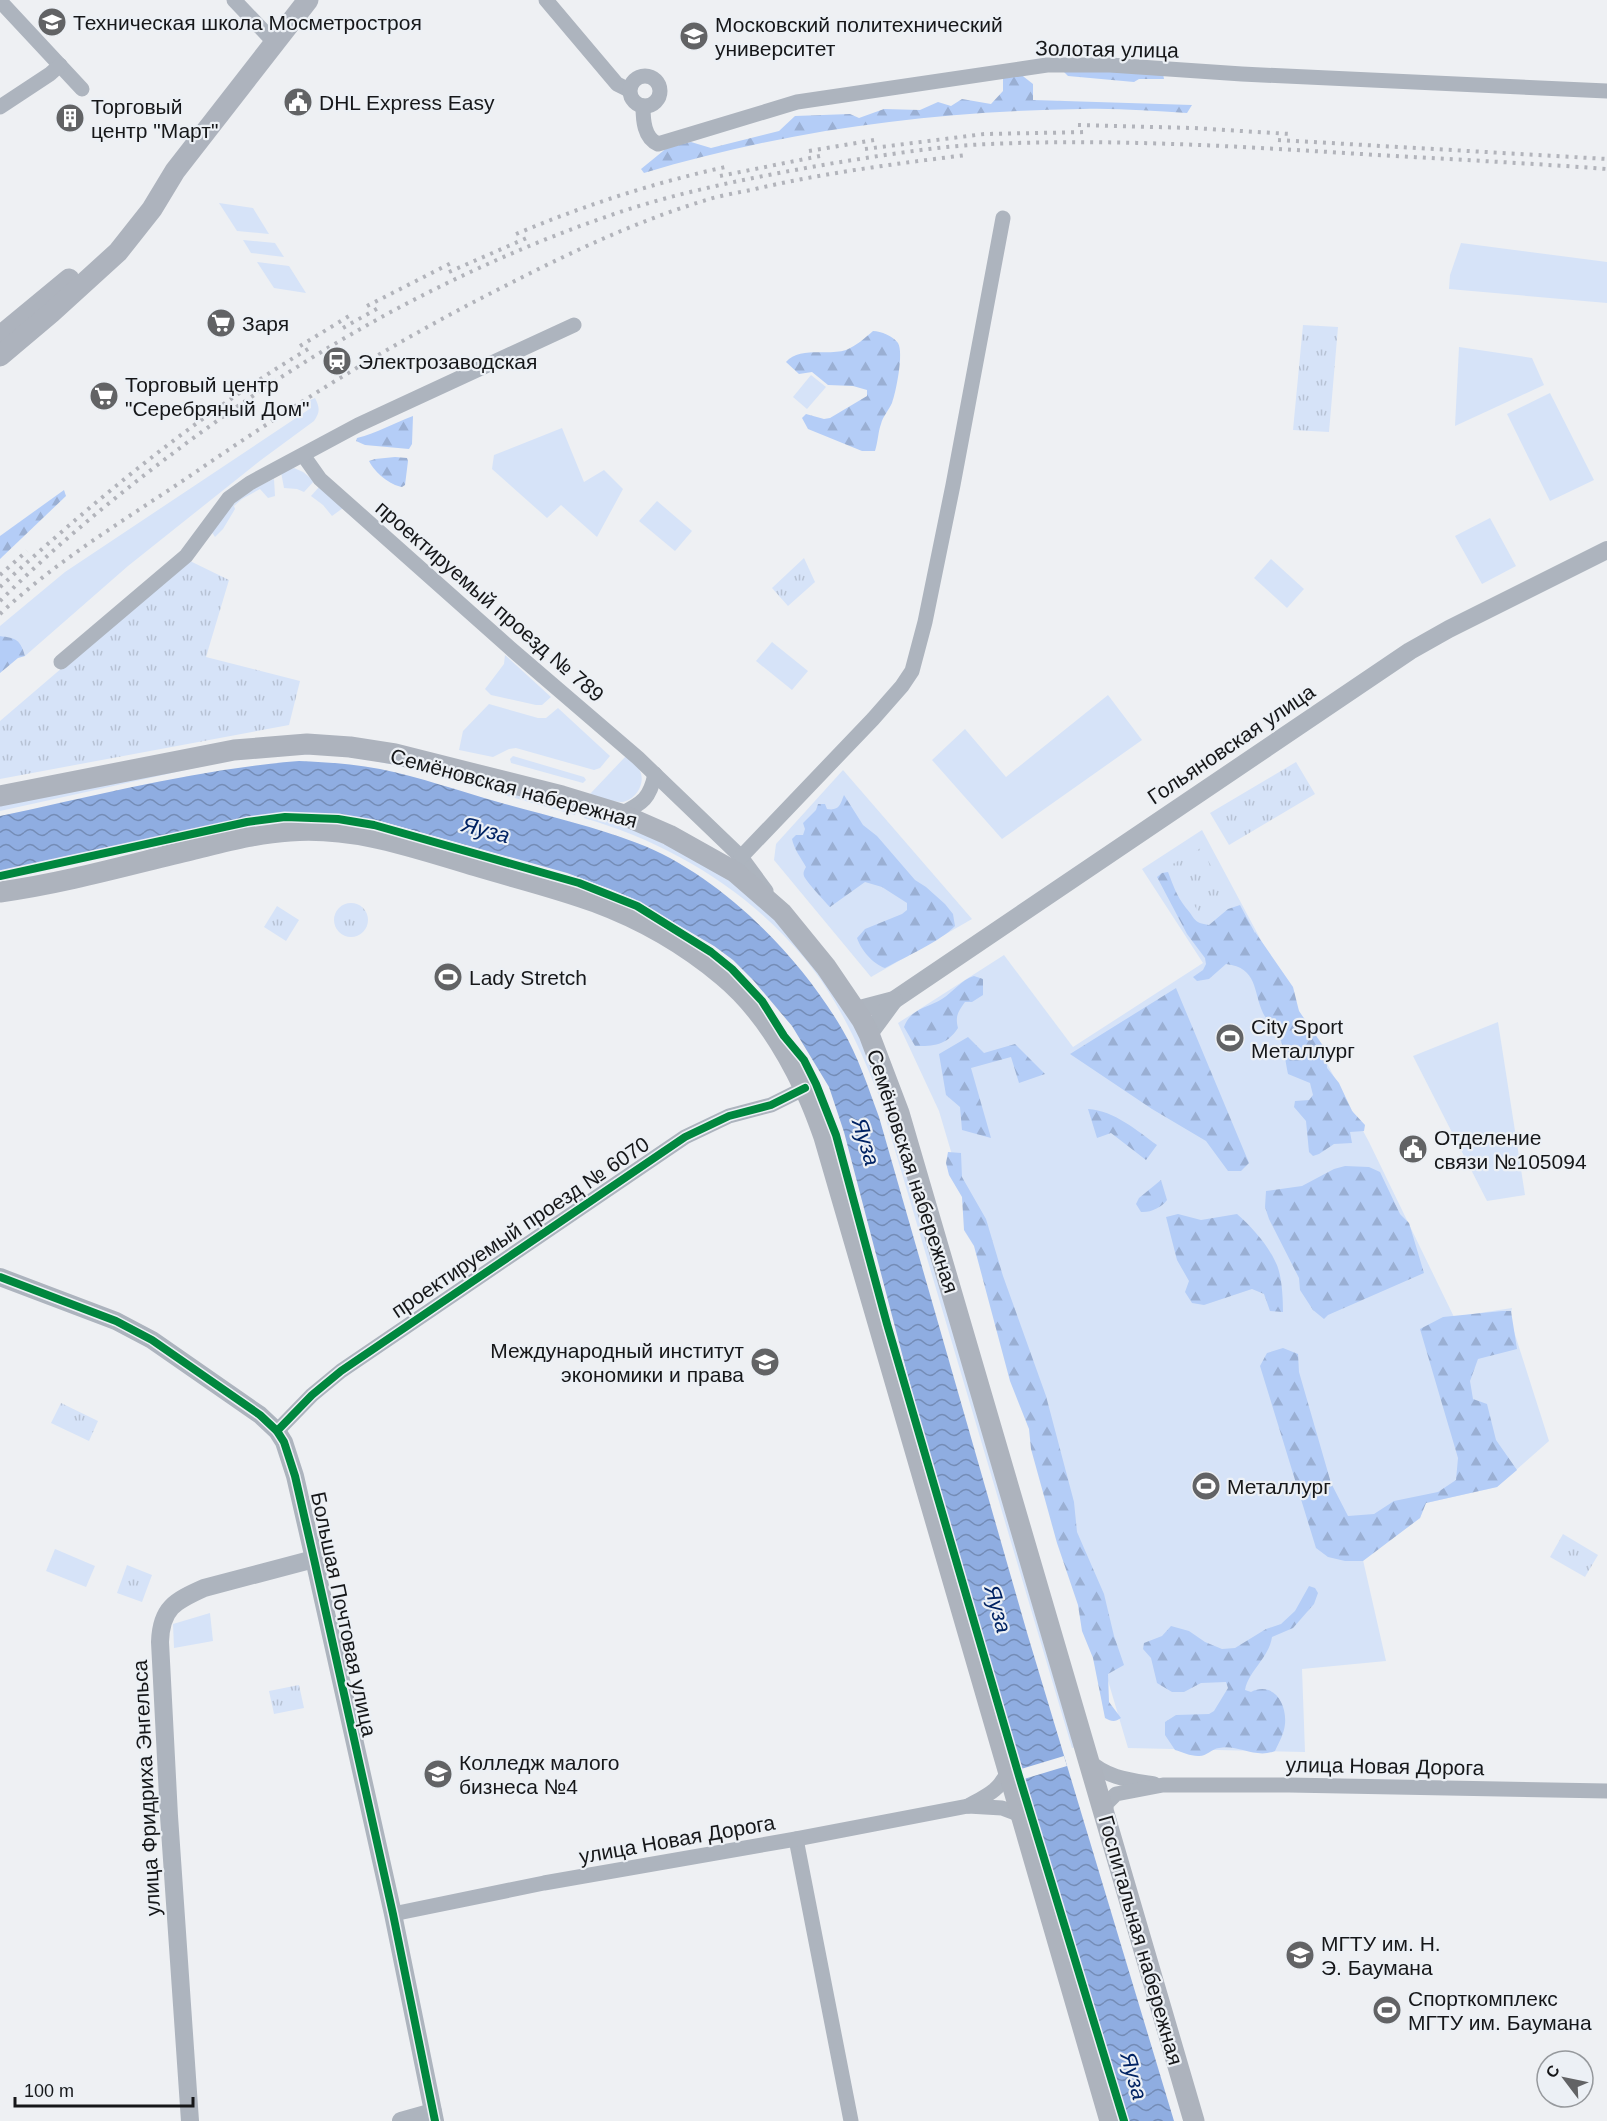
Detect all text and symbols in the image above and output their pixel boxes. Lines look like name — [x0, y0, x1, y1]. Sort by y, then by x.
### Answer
school or university icon: Техническая школа Мосметростроя — [36, 6, 68, 38]
place label: Техническая школа Мосметростроя — [73, 11, 422, 34]
place label: Московский политехнический университет — [715, 13, 1003, 60]
school or university icon: Московский политехнический университет — [678, 20, 710, 52]
street label: Золотая улица — [1035, 36, 1179, 62]
public building icon: DHL Express Easy — [282, 86, 314, 118]
place label: DHL Express Easy — [319, 91, 495, 114]
place label: Торговый центр "Март" — [91, 95, 218, 142]
building icon: Торговый центр "Март" — [54, 102, 86, 134]
supermarket icon: Заря — [205, 307, 237, 339]
place label: Заря — [242, 312, 289, 335]
station icon: Электрозаводская — [321, 345, 353, 377]
place label: Электрозаводская — [358, 350, 537, 373]
place label: Торговый центр "Серебряный Дом" — [125, 373, 310, 420]
supermarket icon: Торговый центр "Серебряный Дом" — [88, 380, 120, 412]
street label: проектируемый проезд № 789 — [371, 496, 609, 706]
street label: Гольяновская улица — [1143, 679, 1319, 809]
street label: Семёновская набережная — [388, 744, 640, 832]
water label: Яуза — [459, 811, 513, 848]
sports icon: Lady Stretch — [432, 961, 464, 993]
place label: Lady Stretch — [469, 966, 587, 989]
place label: City Sport Металлург — [1251, 1015, 1355, 1062]
sports icon: City Sport Металлург — [1214, 1022, 1246, 1054]
street label: Семёновская набережная — [863, 1046, 963, 1296]
water label: Яуза — [847, 1114, 885, 1169]
place label: Отделение связи №105094 — [1434, 1126, 1587, 1173]
street label: проектируемый проезд № 6070 — [387, 1132, 653, 1322]
public building icon: Отделение связи №105094 — [1397, 1133, 1429, 1165]
place label: Международный институт экономики и права — [490, 1339, 744, 1386]
school or university icon: Международный институт экономики и права — [749, 1346, 781, 1378]
sports icon: Металлург — [1190, 1470, 1222, 1502]
place label: Металлург — [1227, 1475, 1331, 1498]
street label: Большая Почтовая улица — [307, 1489, 381, 1739]
water label: Яуза — [979, 1581, 1017, 1636]
street label: улица Фридриха Энгельса — [128, 1659, 164, 1917]
place label: Колледж малого бизнеса №4 — [459, 1751, 619, 1798]
street label: улица Новая Дорога — [1286, 1753, 1485, 1779]
school or university icon: Колледж малого бизнеса №4 — [422, 1758, 454, 1790]
street label: улица Новая Дорога — [577, 1810, 777, 1868]
street label: Госпитальная набережная — [1094, 1813, 1188, 2067]
place label: МГТУ им. Н. Э. Баумана — [1321, 1932, 1441, 1979]
school or university icon: МГТУ им. Н. Э. Баумана — [1284, 1939, 1316, 1971]
place label: Спорткомплекс МГТУ им. Баумана — [1408, 1987, 1592, 2034]
sports icon: Спорткомплекс МГТУ им. Баумана — [1371, 1994, 1403, 2026]
water label: Яуза — [1115, 2048, 1153, 2103]
north arrow — [1535, 2049, 1595, 2109]
text: С — [1542, 2062, 1563, 2081]
scale bar — [15, 2070, 194, 2108]
text: 100 m — [24, 2081, 74, 2101]

